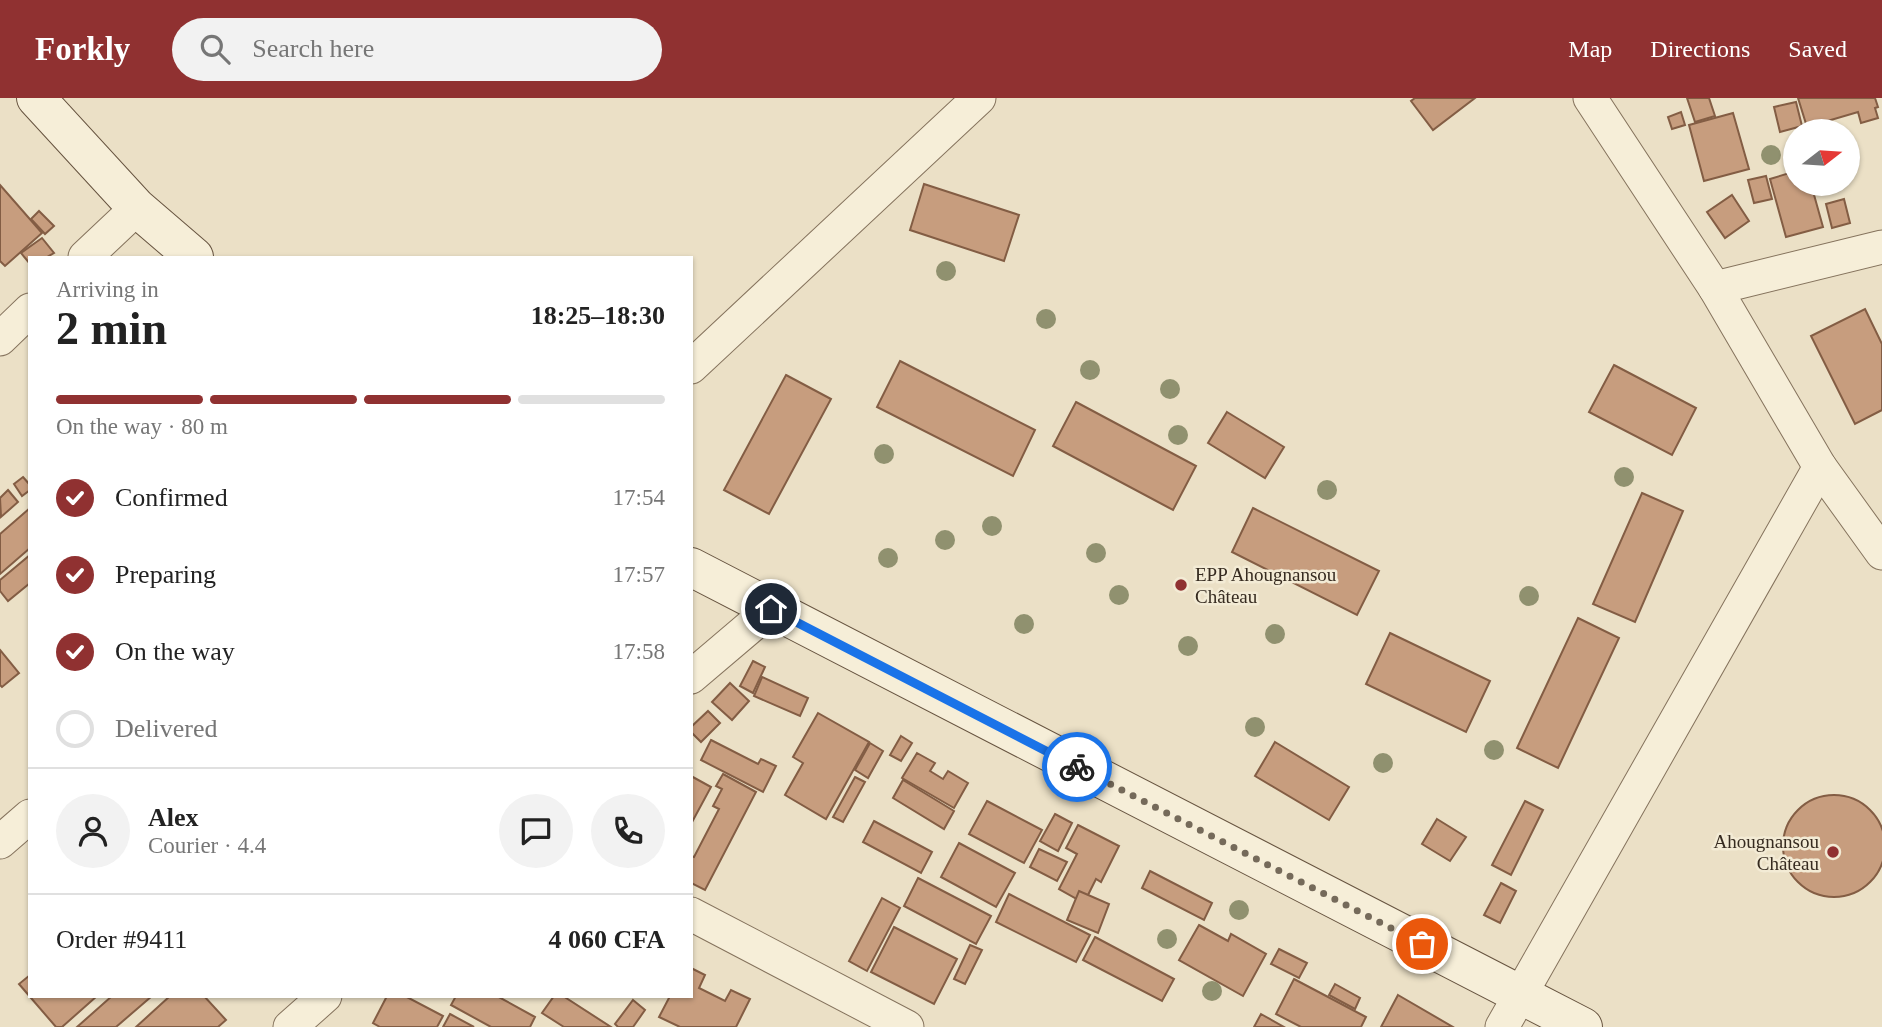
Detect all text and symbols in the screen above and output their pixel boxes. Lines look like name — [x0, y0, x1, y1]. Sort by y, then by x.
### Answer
search box — [172, 18, 662, 81]
icon: search — [196, 30, 234, 68]
text: Forkly — [35, 31, 130, 67]
text: Search here — [252, 34, 374, 63]
text: Map — [1568, 36, 1612, 62]
text: Directions — [1650, 36, 1750, 62]
text: Saved — [1788, 36, 1847, 62]
north arrow — [1783, 119, 1860, 196]
map controls — [1783, 119, 1860, 196]
text: Arriving in — [56, 277, 159, 302]
text: 18:25–18:30 — [531, 301, 665, 330]
text: 2 min — [56, 303, 167, 354]
text: On the way · 80 m — [56, 414, 228, 439]
icon: check — [56, 479, 94, 517]
text: Confirmed — [115, 483, 228, 512]
text: 17:54 — [613, 485, 665, 510]
icon: check — [56, 556, 94, 594]
text: Preparing — [115, 560, 216, 589]
text: 17:57 — [613, 562, 665, 587]
place label: EPP Ahougnansou Château — [1195, 564, 1337, 607]
marker: EPP Ahougnansou Château — [1173, 577, 1189, 593]
pin — [741, 579, 801, 639]
icon: home — [752, 590, 790, 628]
icon: check — [56, 633, 94, 671]
text: On the way — [115, 637, 235, 666]
text: 17:58 — [613, 639, 665, 664]
text: Delivered — [115, 714, 218, 743]
courier — [1042, 732, 1112, 802]
icon: bike — [1058, 748, 1096, 786]
button: person — [56, 794, 130, 868]
button: chat — [499, 794, 573, 868]
button: phone — [591, 794, 665, 868]
text: Alex — [148, 803, 199, 832]
place label: Ahougnansou Château — [1713, 831, 1819, 874]
text: Courier · 4.4 — [148, 833, 266, 858]
marker: Ahougnansou Château — [1825, 844, 1841, 860]
pin — [1392, 914, 1452, 974]
text: Order #9411 — [56, 925, 187, 954]
text: 4 060 CFA — [548, 925, 665, 954]
icon: bag — [1403, 925, 1441, 963]

